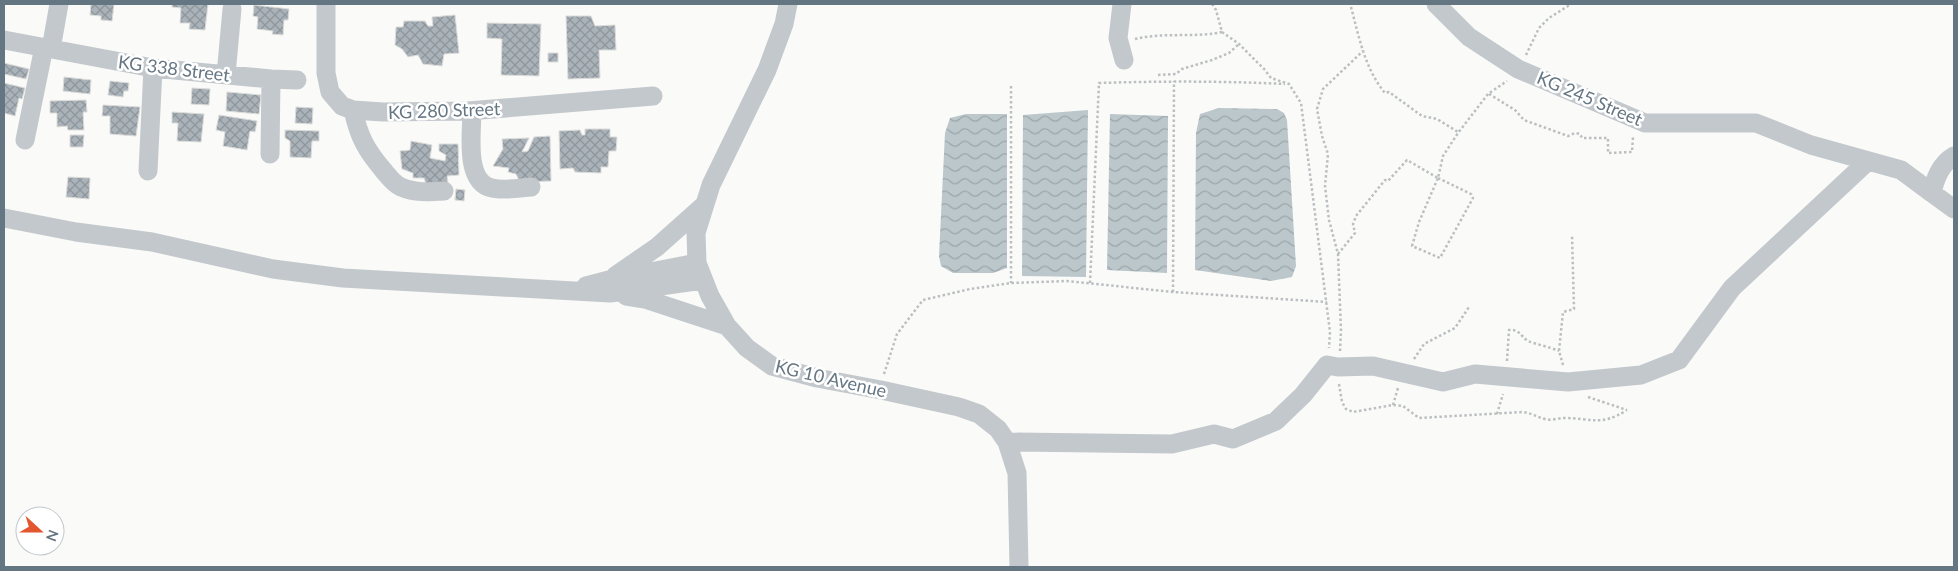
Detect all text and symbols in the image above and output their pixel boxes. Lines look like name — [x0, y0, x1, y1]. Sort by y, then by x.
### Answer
street label: KG 338 Street — [117, 50, 232, 86]
street label: KG 245 Street — [1534, 66, 1646, 130]
street label: KG 280 Street — [388, 97, 501, 123]
street label: KG 10 Avenue — [773, 355, 889, 401]
north arrow — [15, 506, 65, 556]
text: N — [43, 528, 62, 544]

